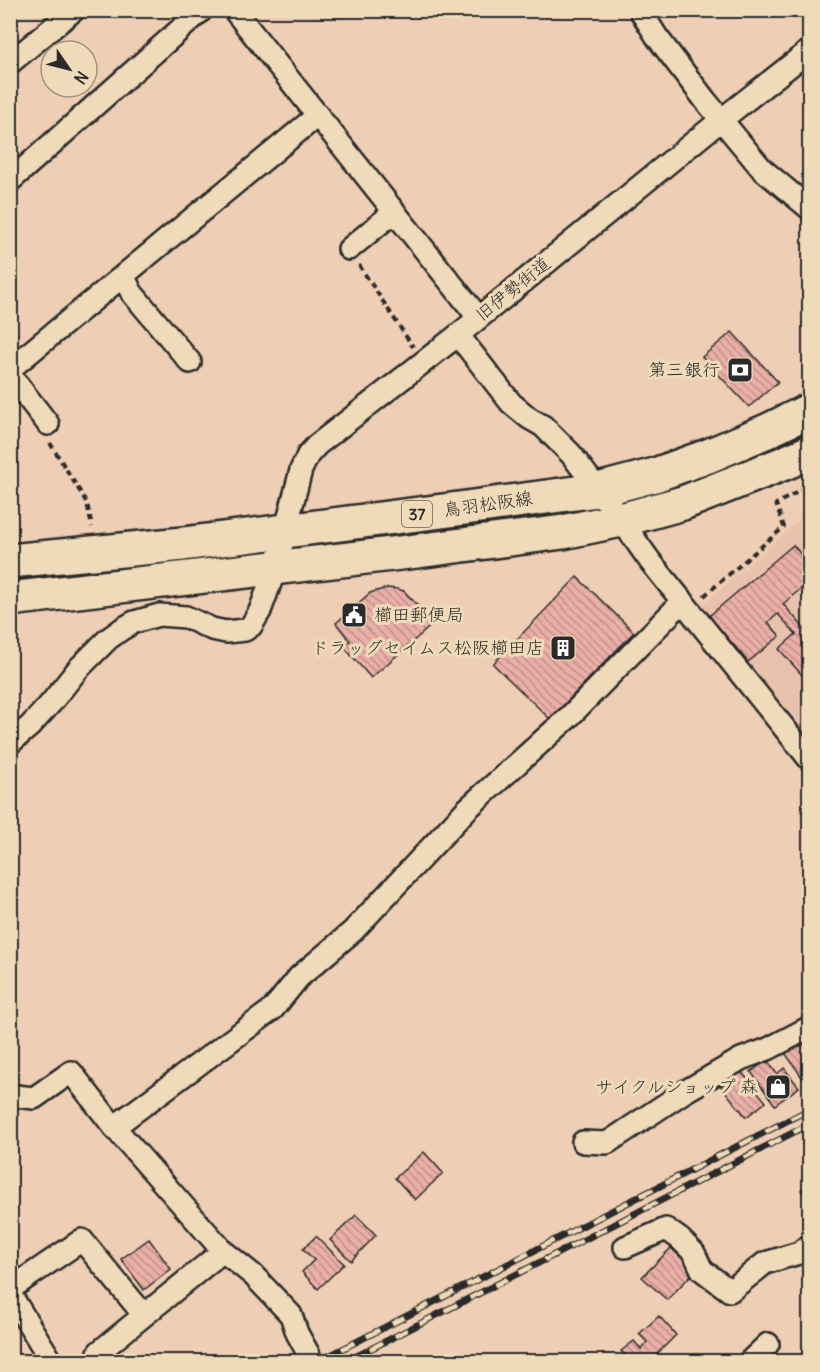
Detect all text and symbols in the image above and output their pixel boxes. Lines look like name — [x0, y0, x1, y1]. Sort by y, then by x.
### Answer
north arrow — [39, 39, 99, 99]
text: N — [70, 67, 93, 88]
street label: 旧伊勢街道 — [470, 251, 555, 326]
bank icon: 第三銀行 — [725, 355, 755, 385]
place label: 第三銀行 — [648, 358, 720, 381]
street label: 鳥羽松阪線 — [442, 486, 534, 521]
road number: 37 — [402, 501, 432, 527]
public building icon: 櫛田郵便局 — [339, 600, 369, 630]
place label: 櫛田郵便局 — [374, 603, 464, 626]
building icon: ドラッグセイムス松阪櫛田店 — [548, 633, 578, 663]
place label: ドラッグセイムス松阪櫛田店 — [311, 636, 544, 659]
shop icon: サイクルショップ 森 — [763, 1072, 793, 1102]
place label: サイクルショップ 森 — [595, 1075, 758, 1098]

